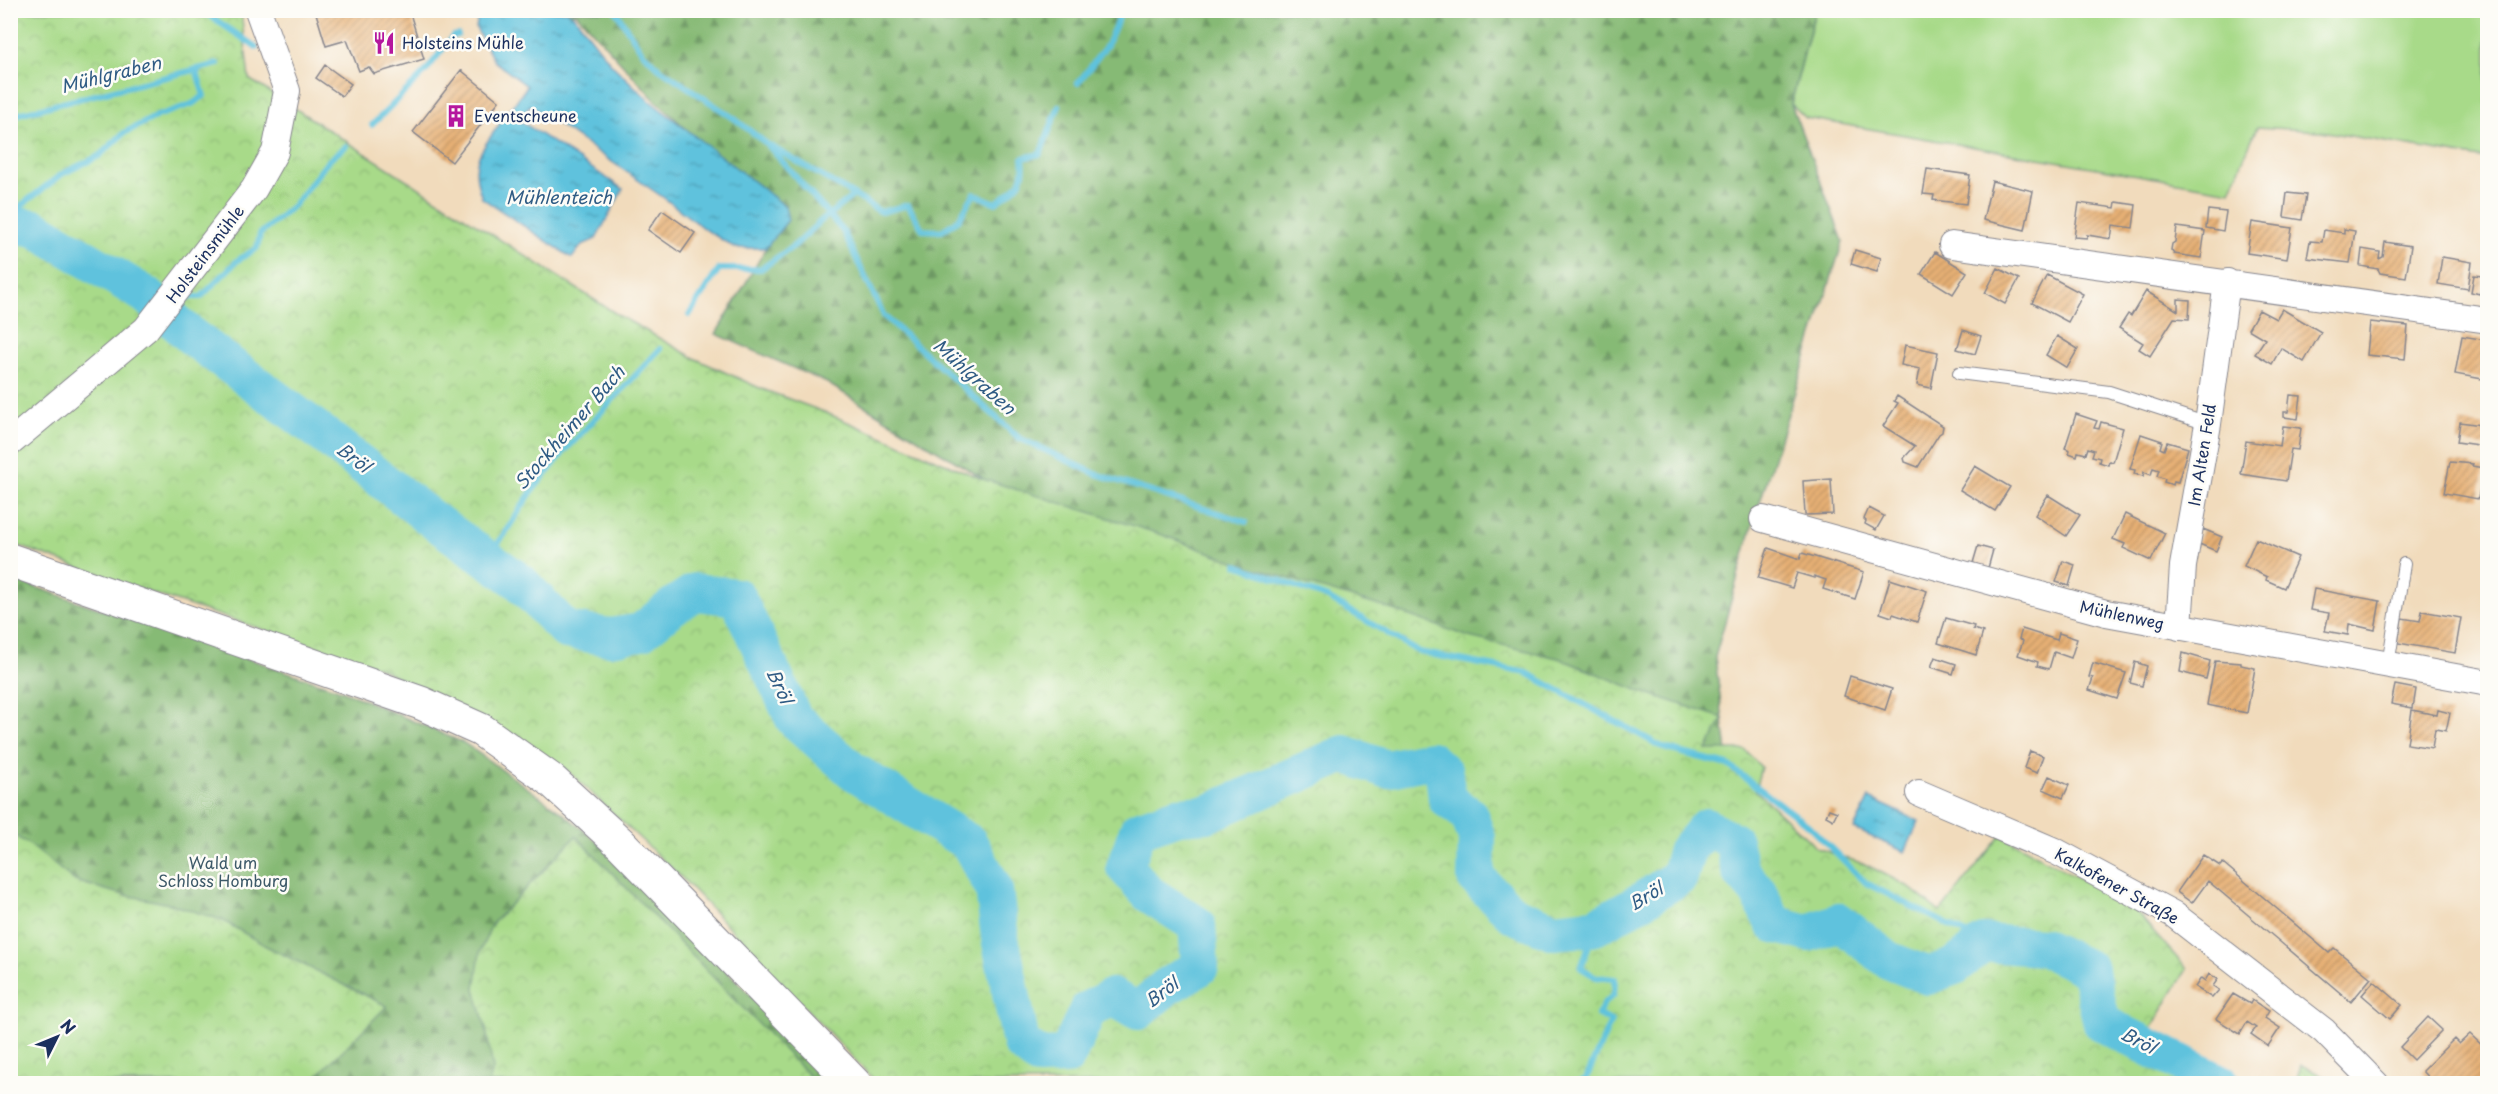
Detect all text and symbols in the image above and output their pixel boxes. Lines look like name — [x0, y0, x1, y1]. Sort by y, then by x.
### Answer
restaurant icon: Holsteins Mühle — [371, 30, 397, 56]
place label: Holsteins Mühle — [402, 30, 524, 54]
water label: Mühlgraben — [58, 48, 164, 99]
building icon: Eventscheune — [443, 103, 469, 129]
place label: Eventscheune — [474, 103, 577, 127]
water label: Mühlenteich — [506, 183, 612, 210]
street label: Holsteinsmühle — [159, 199, 249, 307]
water label: Mühlgraben — [928, 332, 1023, 421]
water label: Stockheimer Bach — [507, 359, 631, 495]
street label: Im Alten Feld — [2181, 402, 2221, 508]
water label: Bröl — [331, 435, 379, 480]
street label: Mühlenweg — [2078, 593, 2167, 635]
water label: Bröl — [760, 663, 802, 710]
street label: Kalkofener Straße — [2051, 841, 2184, 929]
park label: Wald um Schloss Homburg — [158, 850, 288, 892]
water label: Bröl — [1623, 873, 1670, 917]
water label: Bröl — [1138, 968, 1186, 1014]
north arrow — [27, 1007, 87, 1067]
text: N — [56, 1013, 82, 1039]
water label: Bröl — [2116, 1019, 2164, 1061]

